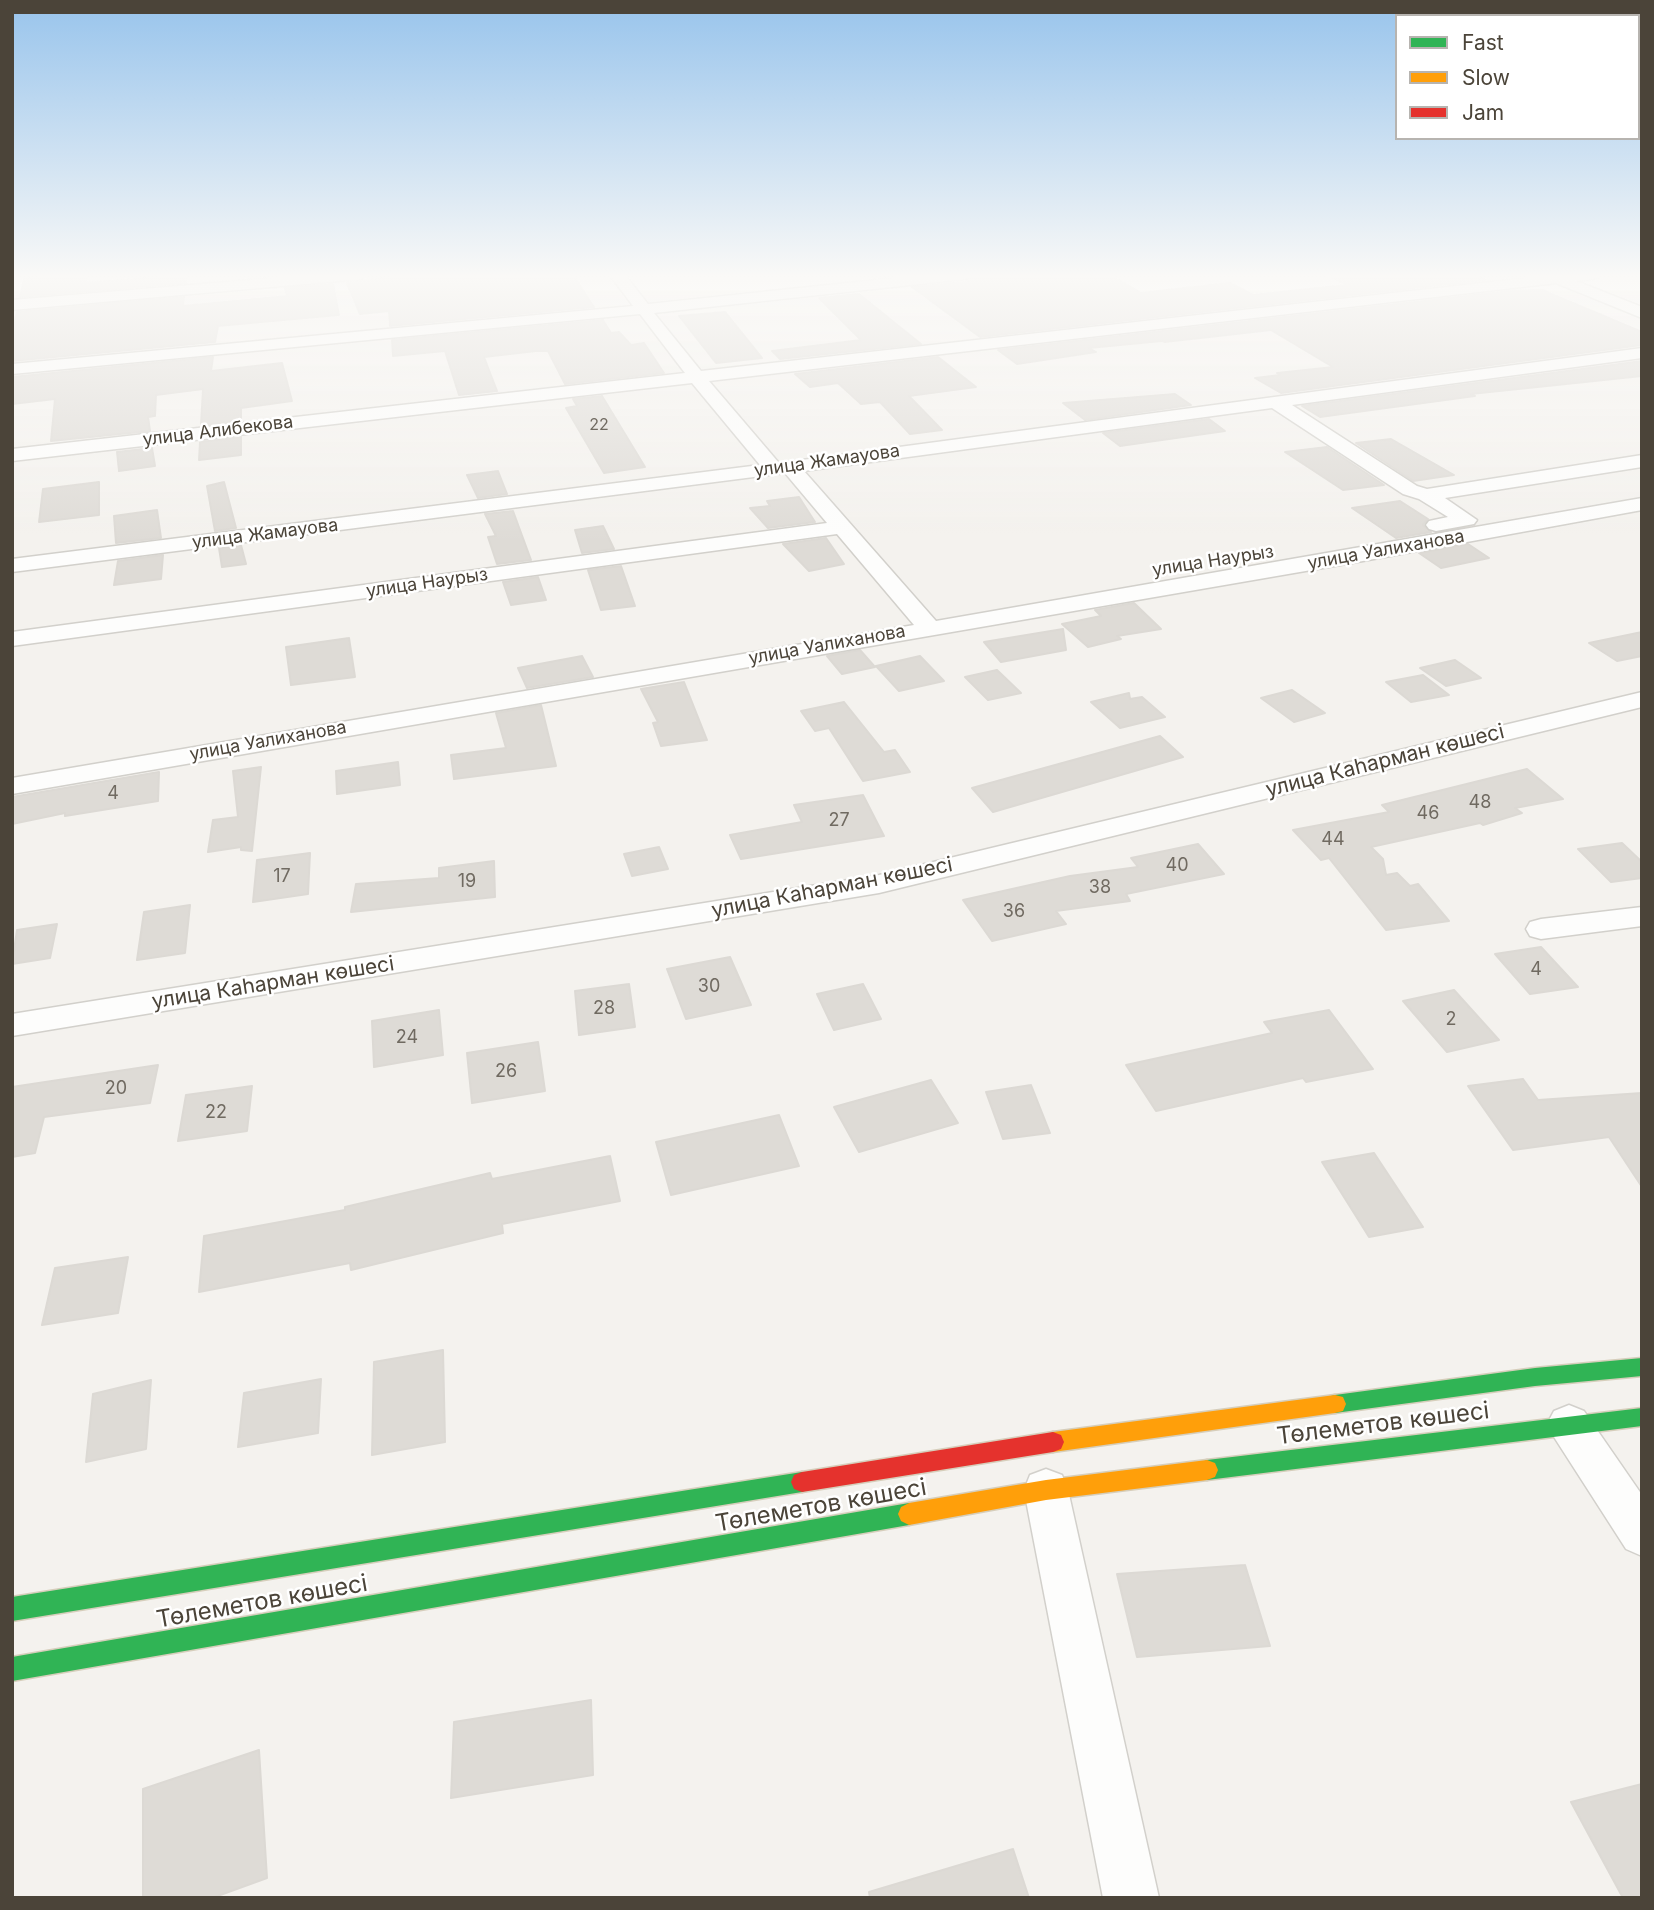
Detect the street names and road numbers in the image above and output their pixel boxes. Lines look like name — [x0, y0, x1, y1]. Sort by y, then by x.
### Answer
street label: улица Алибекова — [142, 411, 294, 451]
street label: улица Жамауова — [753, 440, 901, 482]
street label: улица Жамауова — [191, 514, 339, 554]
street label: улица Уалиханова — [1306, 526, 1466, 574]
street label: улица Наурыз — [1151, 541, 1275, 581]
street label: улица Наурыз — [365, 564, 489, 602]
street label: улица Уалиханова — [747, 621, 907, 669]
street label: улица Уалиханова — [188, 717, 348, 765]
street label: улица Каһарман көшесі — [1263, 719, 1507, 803]
street label: улица Каһарман көшесі — [709, 852, 955, 924]
street label: улица Каһарман көшесі — [150, 951, 396, 1015]
street label: Төлеметов көшесі — [1275, 1397, 1491, 1451]
street label: Төлеметов көшесі — [713, 1473, 929, 1539]
street label: Төлеметов көшесі — [154, 1569, 370, 1635]

